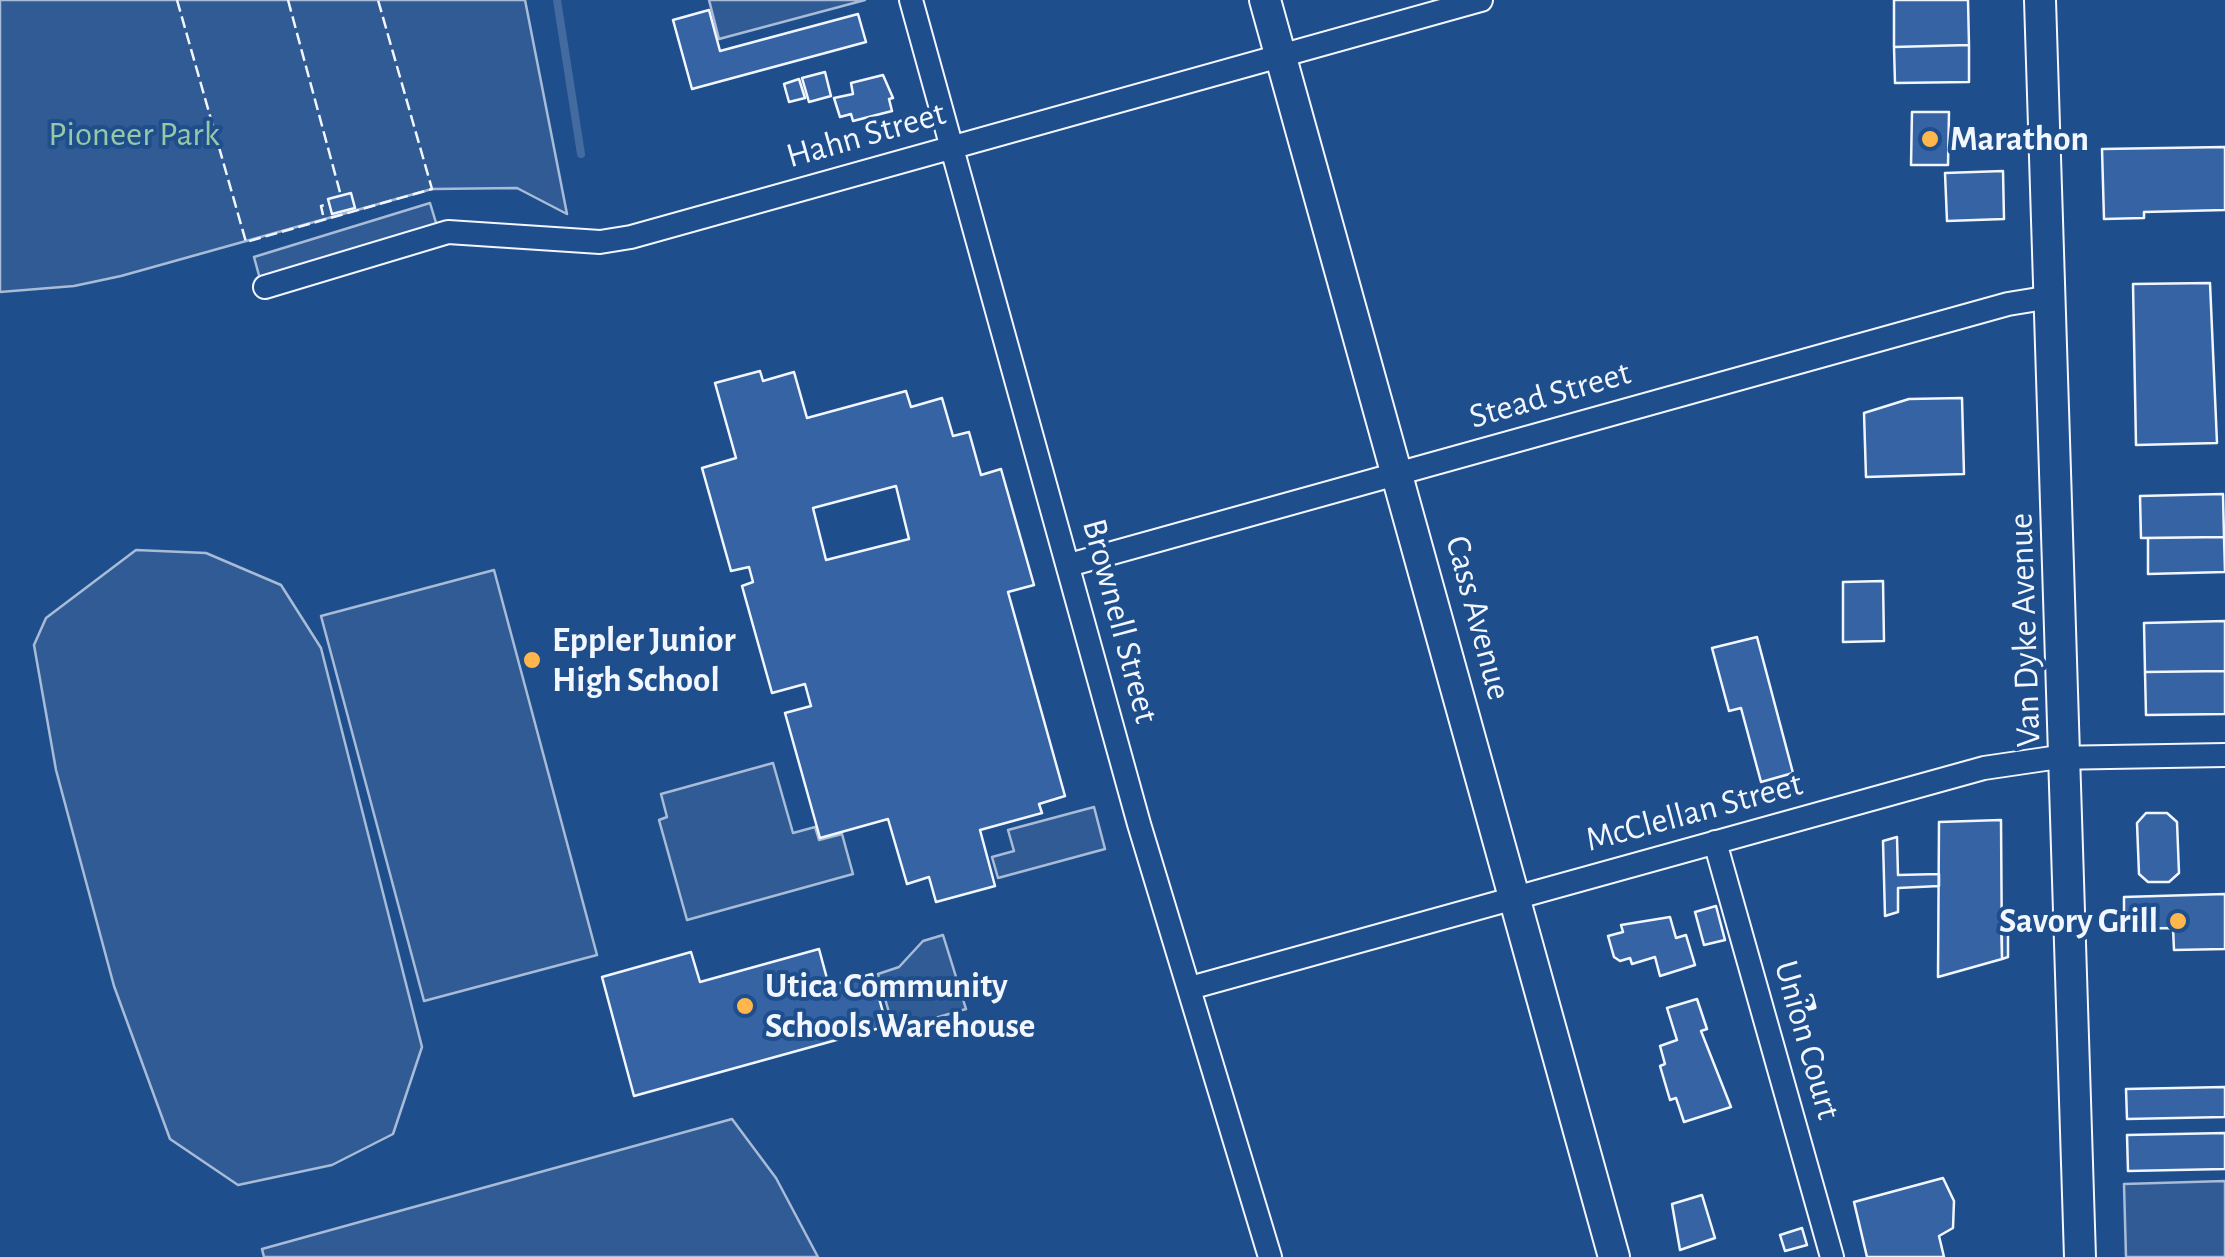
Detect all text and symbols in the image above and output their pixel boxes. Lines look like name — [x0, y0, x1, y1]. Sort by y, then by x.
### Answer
street label: Hahn Street — [782, 92, 950, 178]
park label: Pioneer Park — [48, 113, 220, 155]
place label: Marathon — [1950, 118, 2089, 160]
marker: Marathon — [1919, 128, 1941, 150]
street label: Stead Street — [1465, 352, 1635, 438]
street label: Van Dyke Avenue — [2000, 512, 2050, 748]
street label: Brownell Street — [1073, 514, 1167, 728]
street label: Cass Avenue — [1436, 531, 1520, 705]
place label: Eppler Junior High School — [552, 619, 736, 701]
marker: Eppler Junior High School — [521, 649, 543, 671]
street label: McClellan Street — [1581, 763, 1807, 861]
place label: Savory Grill — [1999, 900, 2158, 942]
marker: Savory Grill — [2167, 910, 2189, 932]
street label: Union Court — [1764, 956, 1850, 1124]
place label: Utica Community Schools Warehouse — [765, 965, 1035, 1047]
marker: Utica Community Schools Warehouse — [734, 995, 756, 1017]

